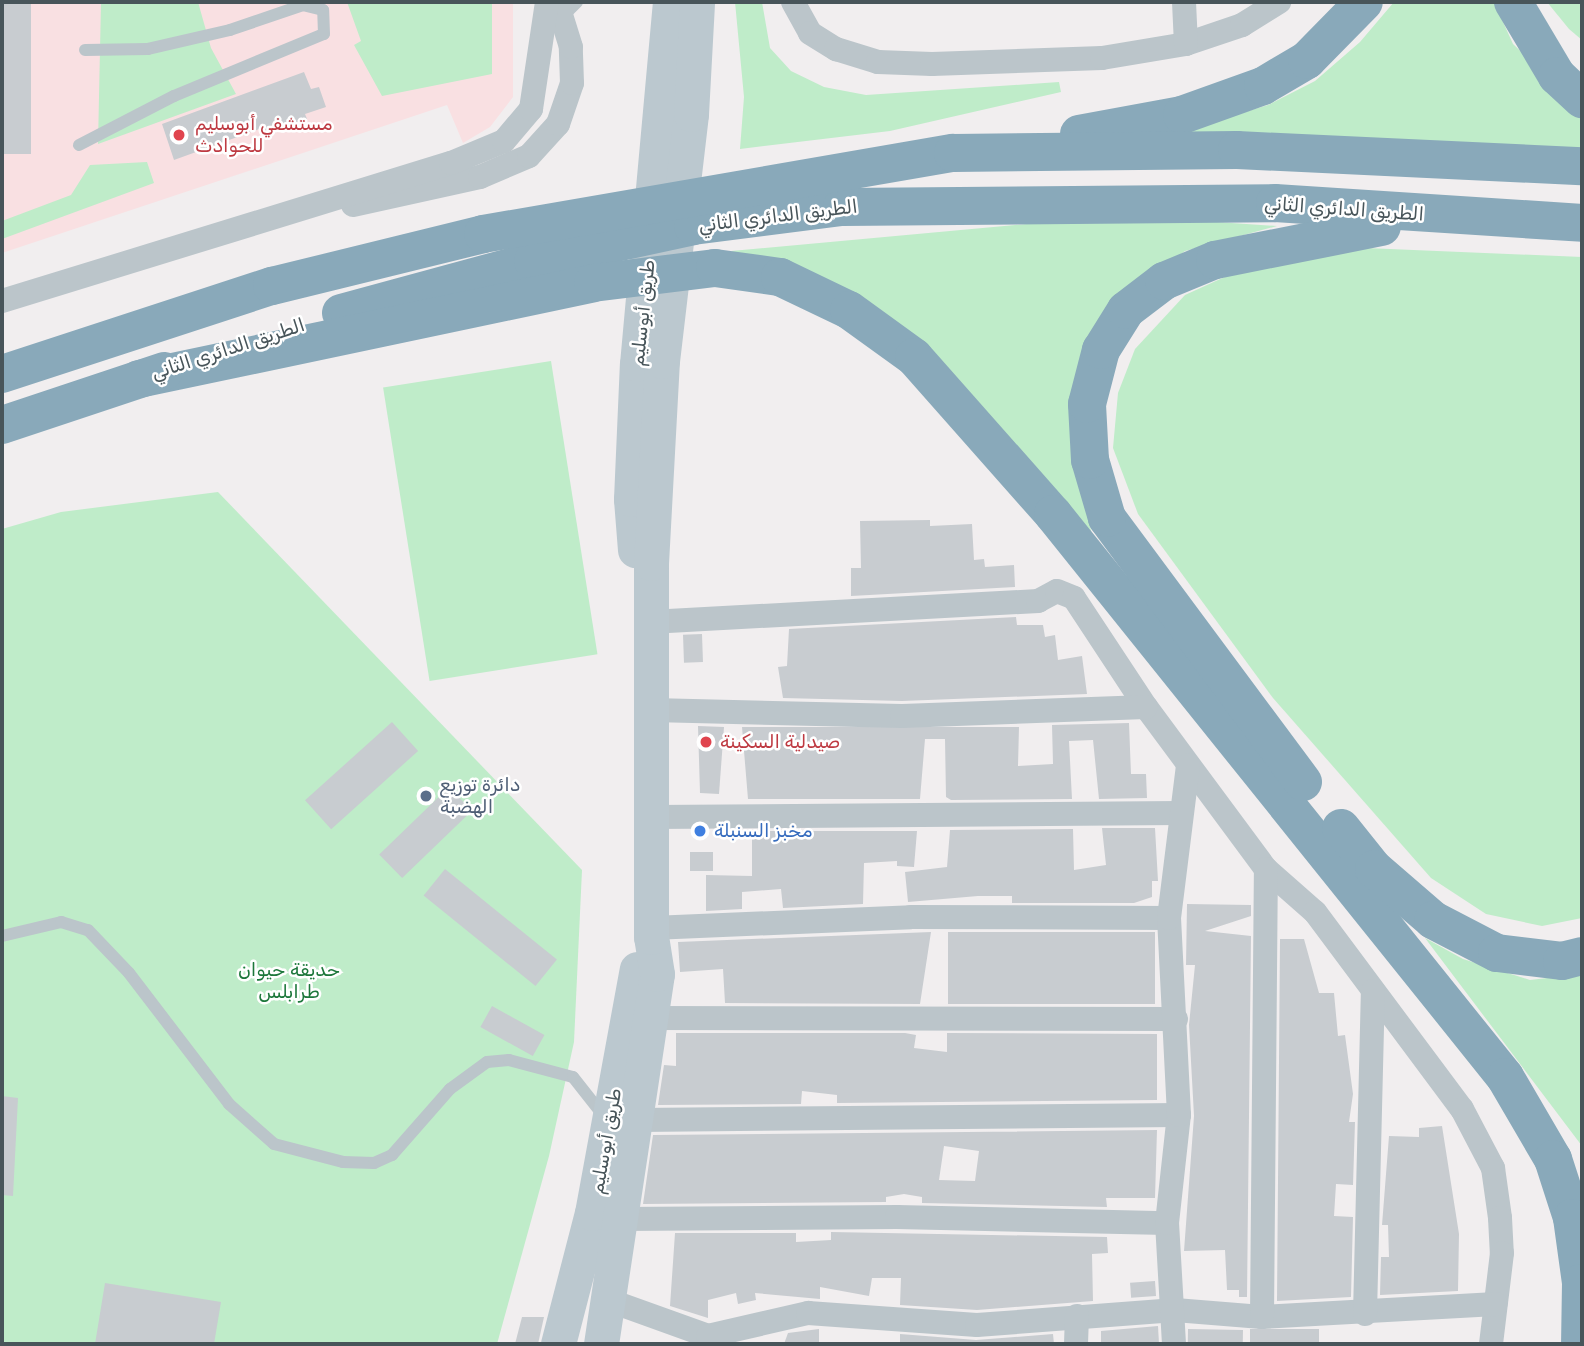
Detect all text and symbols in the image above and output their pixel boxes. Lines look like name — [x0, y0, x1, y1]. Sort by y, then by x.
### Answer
place label: مستشفي أبوسليم للحوادث — [195, 113, 332, 157]
marker: مستشفي أبوسليم للحوادث — [169, 125, 189, 145]
street label: الطريق الدائري الثاني — [1263, 192, 1425, 226]
street label: الطريق الدائري الثاني — [697, 195, 859, 237]
street label: طريق أبوسليم — [626, 259, 660, 367]
street label: الطريق الدائري الثاني — [148, 313, 308, 385]
place label: صيدلية السكينة — [720, 731, 840, 753]
marker: صيدلية السكينة — [698, 734, 714, 750]
place label: دائرة توزيع الهضبة — [440, 774, 520, 818]
marker: دائرة توزيع الهضبة — [418, 788, 434, 804]
place label: مخبز السنبلة — [714, 820, 812, 842]
marker: مخبز السنبلة — [692, 823, 708, 839]
park label: حديقة حيوان طرابلس — [238, 959, 340, 1003]
street label: طريق أبوسليم — [585, 1086, 627, 1196]

